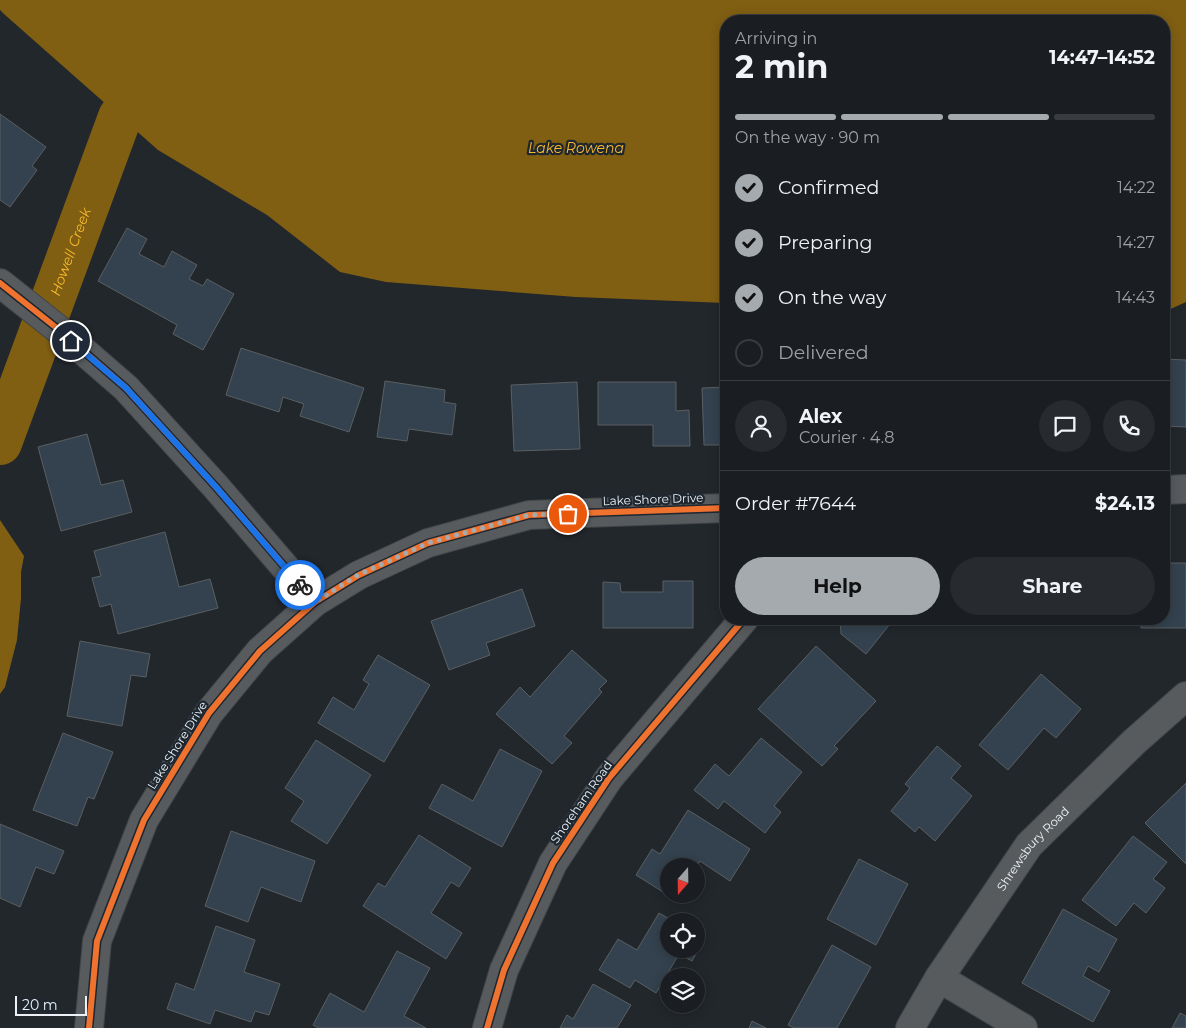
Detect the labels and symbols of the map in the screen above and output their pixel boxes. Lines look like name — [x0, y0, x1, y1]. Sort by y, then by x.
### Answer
water label: Lake Rowena — [528, 139, 624, 157]
water label: Howell Creek — [46, 204, 95, 298]
pin — [50, 320, 92, 362]
street label: Lake Shore Drive — [602, 490, 704, 508]
pin — [547, 493, 589, 535]
courier — [275, 560, 325, 610]
street label: Lake Shore Drive — [144, 698, 210, 792]
street label: Shoreham Road — [547, 758, 615, 846]
street label: Shrewsbury Road — [993, 803, 1072, 893]
north arrow — [660, 858, 705, 902]
scale bar — [15, 993, 88, 1016]

